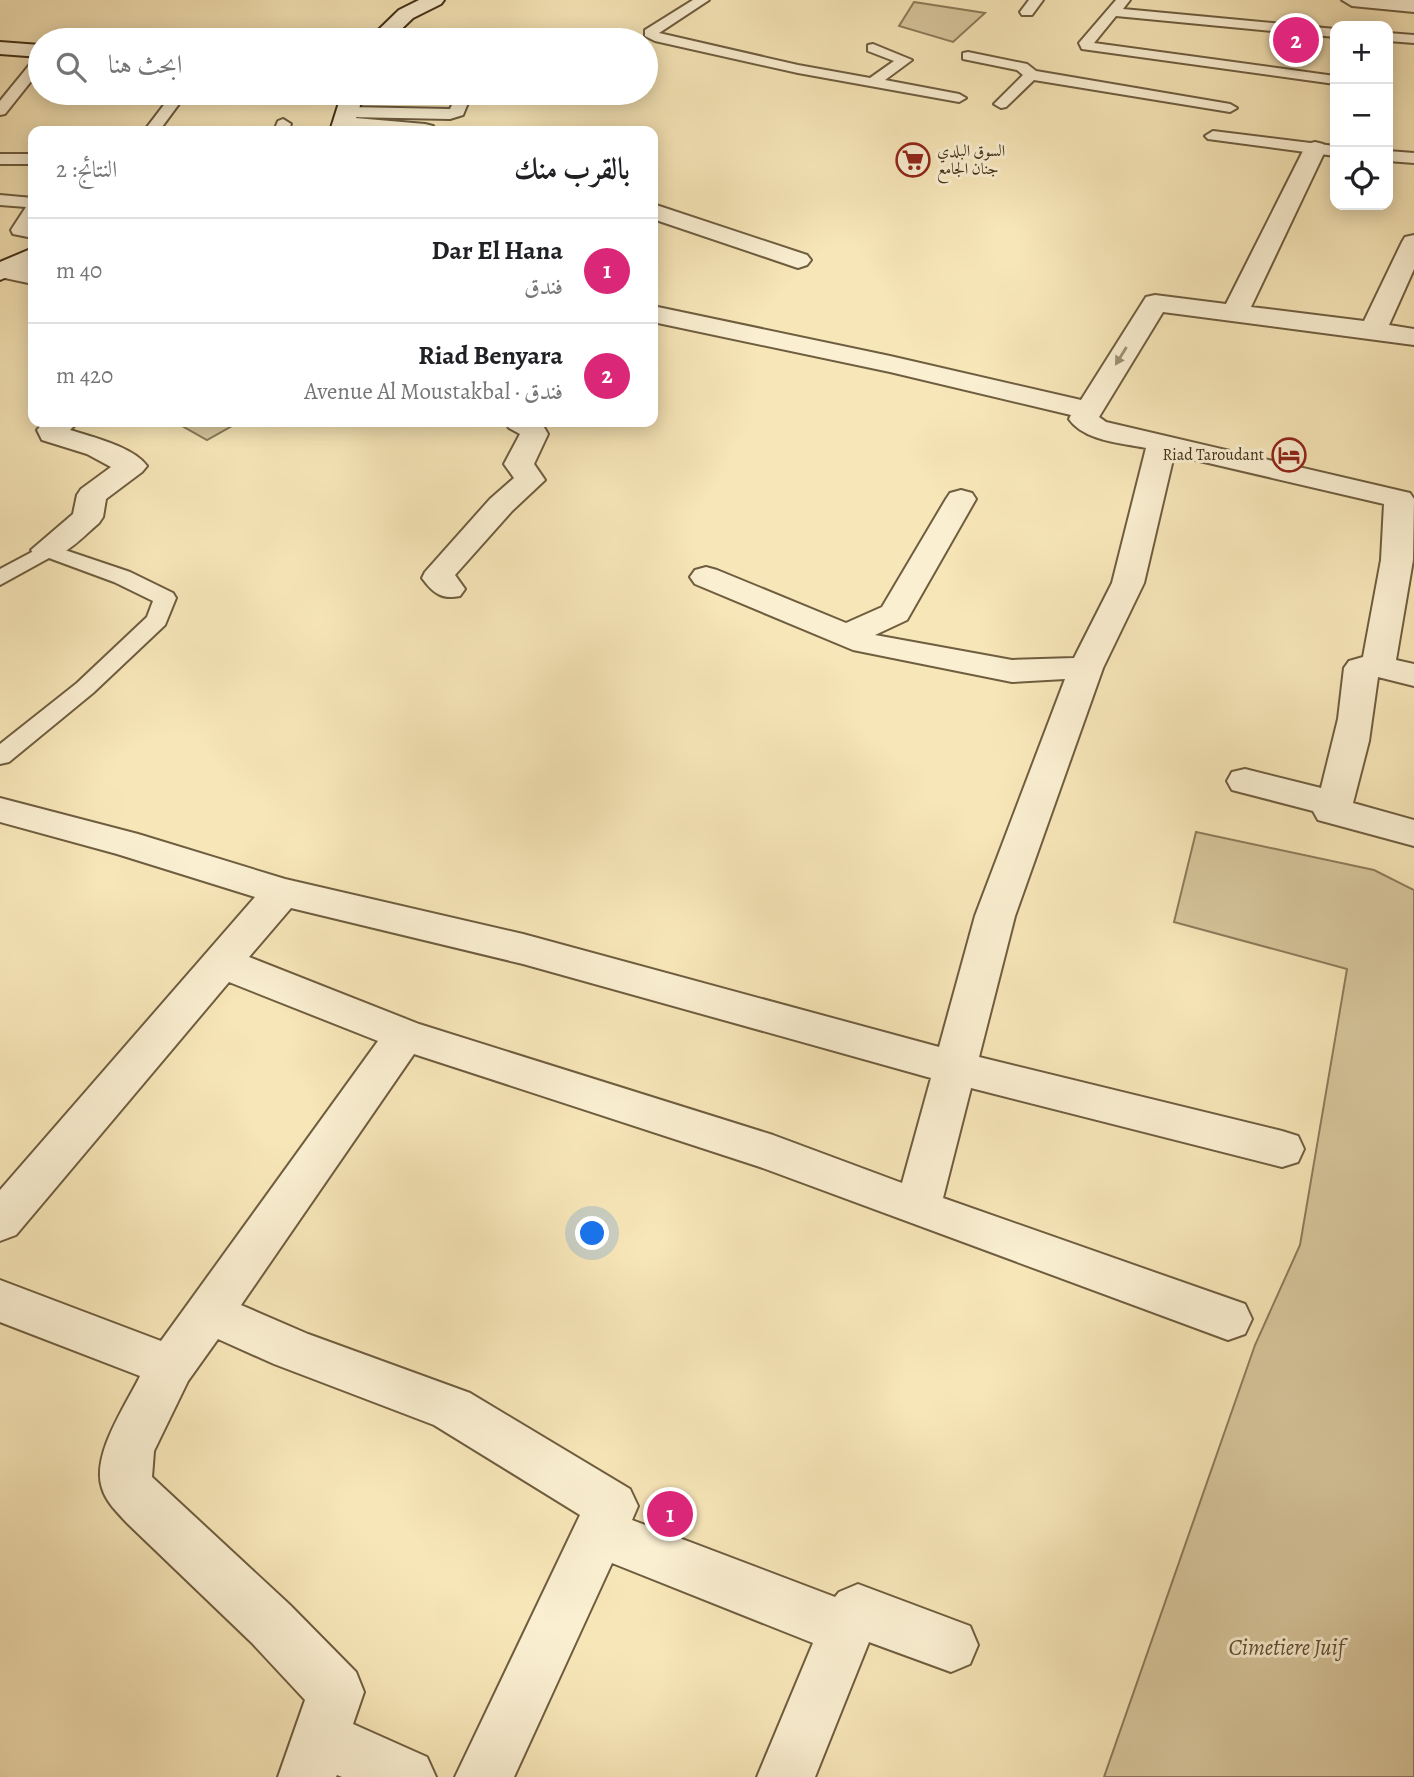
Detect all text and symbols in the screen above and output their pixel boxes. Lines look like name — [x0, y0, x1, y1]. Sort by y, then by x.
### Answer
pin: 2 — [1273, 14, 1319, 66]
map controls — [1330, 21, 1393, 210]
button: + — [1330, 21, 1393, 84]
search box — [28, 28, 658, 105]
text: ابحث هنا — [108, 47, 183, 82]
icon: search — [52, 48, 90, 86]
button: − — [1330, 84, 1393, 147]
place label: السوق البلدي جنان الجامع — [937, 140, 1005, 184]
supermarket icon: السوق البلدي جنان الجامع — [894, 141, 932, 179]
button: locate — [1330, 147, 1393, 210]
text: بالقرب منك — [514, 149, 630, 189]
text: النتائج: 2 — [56, 154, 117, 185]
text: Dar El Hana — [432, 233, 563, 268]
text: 40 m — [56, 255, 102, 286]
text: 1 — [603, 255, 611, 286]
text: فندق — [524, 271, 563, 302]
text: Riad Benyara — [418, 338, 563, 373]
one-way arrow — [1114, 347, 1127, 366]
text: 420 m — [56, 360, 113, 391]
text: 2 — [601, 360, 613, 391]
text: فندق · Avenue Al Moustakbal — [304, 376, 563, 407]
hotel icon: Riad Taroudant — [1270, 436, 1308, 474]
place label: Riad Taroudant — [1163, 444, 1264, 466]
your location — [575, 1216, 609, 1250]
pin: 1 — [647, 1488, 693, 1540]
park label: Cimetiere Juif — [1228, 1632, 1349, 1663]

